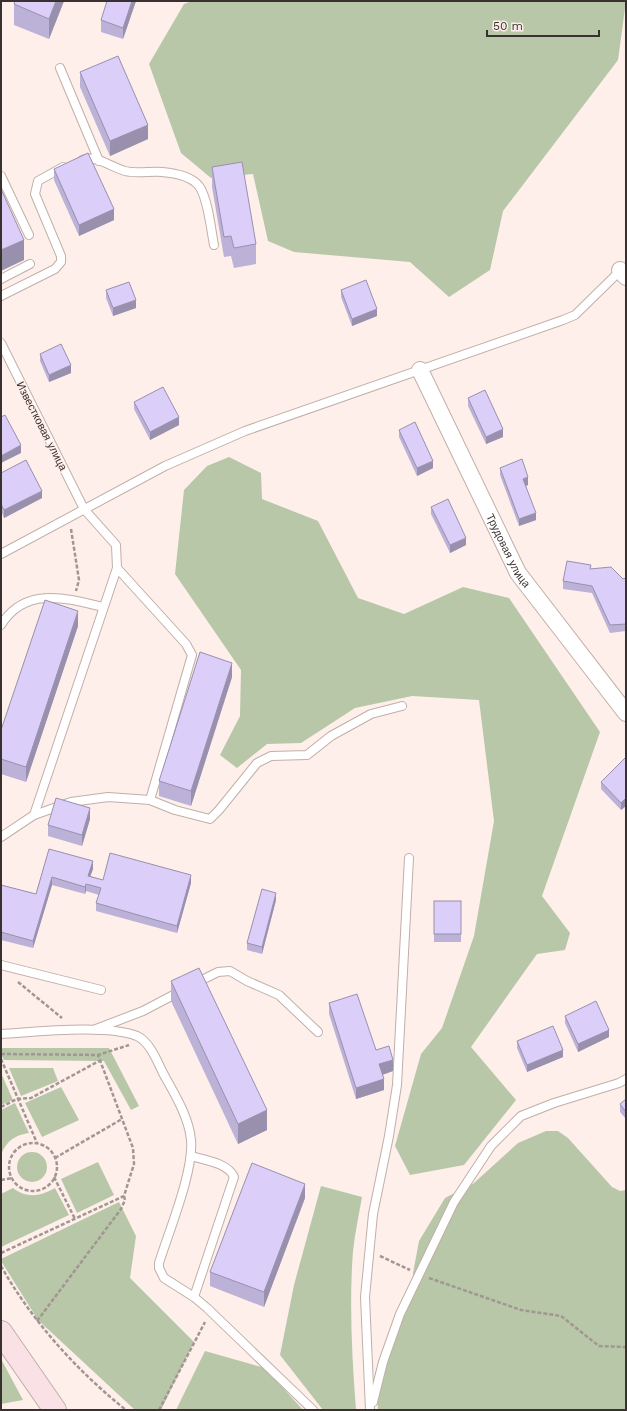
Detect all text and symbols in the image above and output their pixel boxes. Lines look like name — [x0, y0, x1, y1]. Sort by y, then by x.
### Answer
scale bar — [487, 12, 599, 38]
text: 50 m — [493, 19, 523, 33]
street label: Известковая улица — [13, 380, 70, 474]
street label: Трудовая улица — [483, 512, 533, 591]

